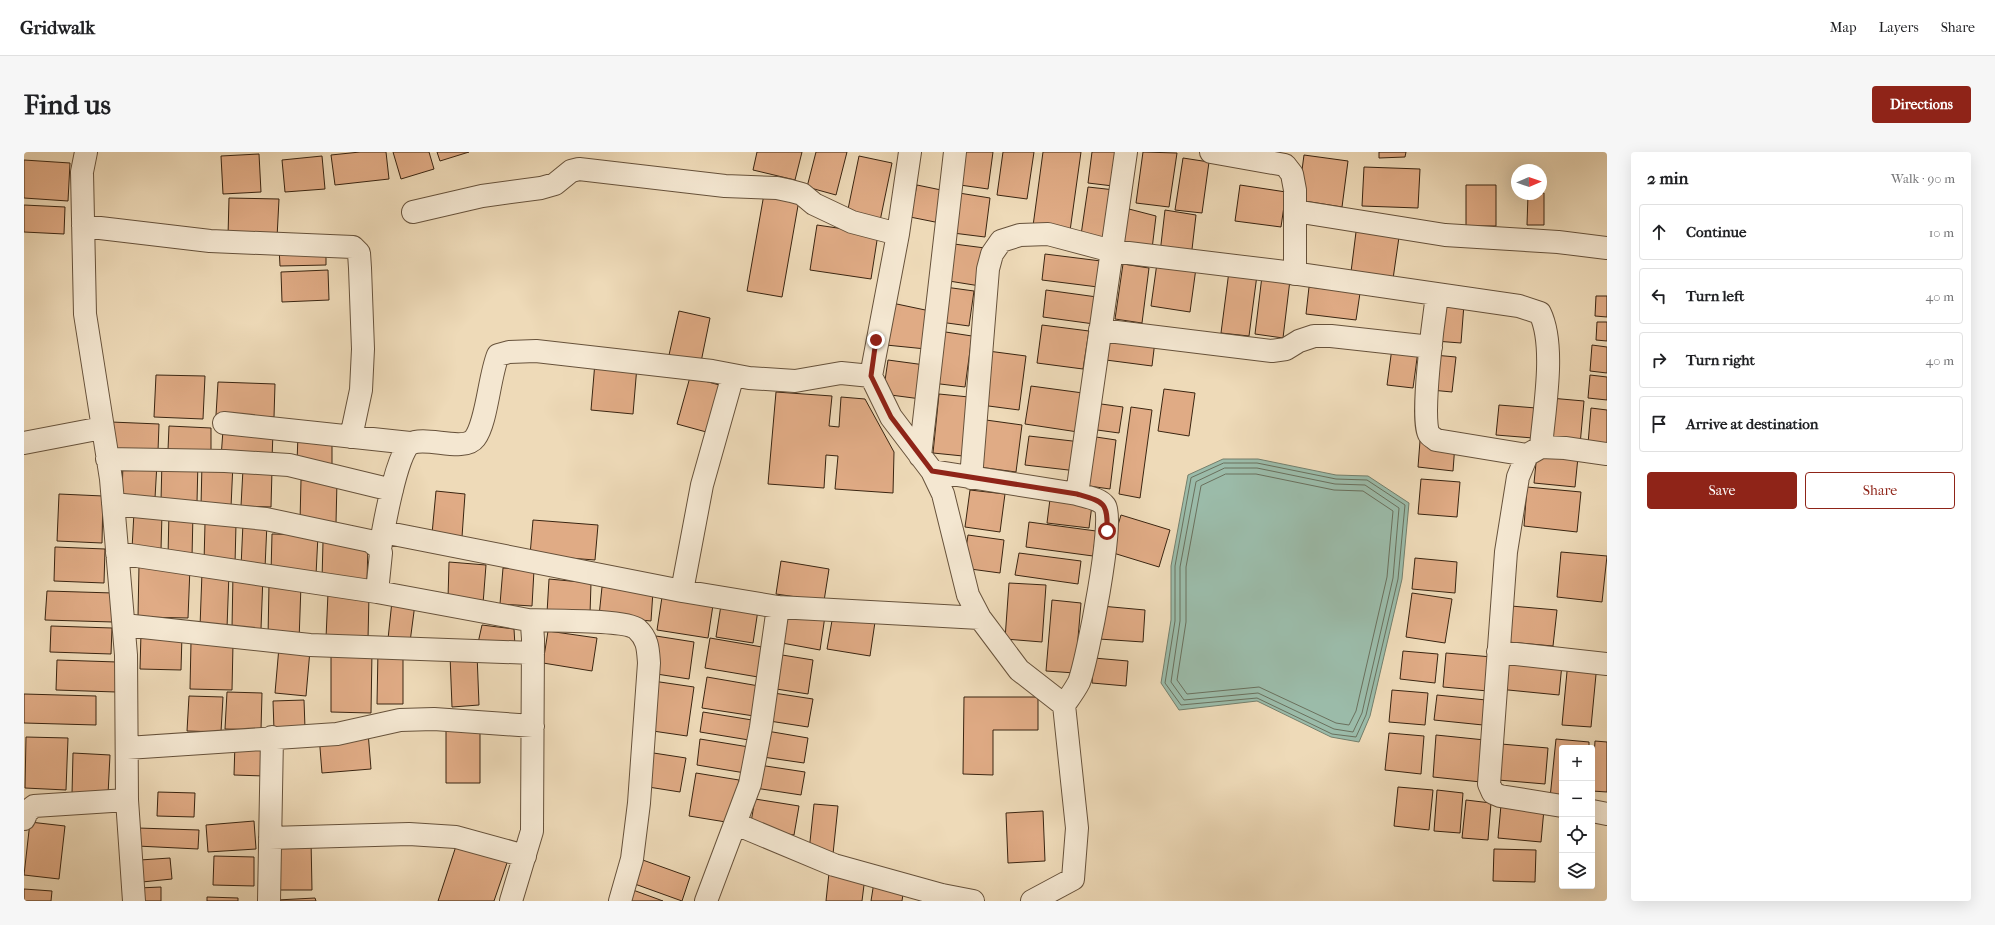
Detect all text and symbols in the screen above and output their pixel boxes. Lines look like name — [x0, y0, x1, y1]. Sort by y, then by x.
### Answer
text: Gridwalk — [20, 17, 95, 39]
text: Map — [1830, 19, 1857, 36]
text: Layers — [1879, 19, 1919, 36]
text: Share — [1941, 19, 1975, 36]
button: Directions — [1872, 86, 1971, 123]
text: Find us — [24, 88, 111, 121]
north arrow — [1511, 164, 1547, 200]
text: 2 min — [1647, 168, 1688, 188]
text: Walk · 90 m — [1891, 171, 1955, 186]
icon: ahead — [1648, 221, 1670, 243]
text: Continue — [1686, 223, 1746, 241]
text: 10 m — [1929, 225, 1954, 240]
icon: left — [1648, 285, 1670, 307]
text: Turn left — [1686, 287, 1744, 305]
text: 40 m — [1926, 289, 1954, 304]
route end — [867, 331, 885, 349]
icon: right — [1648, 349, 1670, 371]
text: Turn right — [1686, 351, 1755, 369]
text: 40 m — [1926, 353, 1954, 368]
icon: arrive — [1648, 413, 1670, 435]
text: Arrive at destination — [1686, 415, 1818, 433]
button: Save — [1647, 472, 1797, 509]
button: Share — [1805, 472, 1955, 509]
route start — [1098, 522, 1116, 540]
map controls — [1559, 745, 1595, 889]
button: + — [1559, 745, 1595, 781]
button: − — [1559, 781, 1595, 817]
button: locate — [1559, 817, 1595, 853]
button: layers — [1559, 853, 1595, 889]

